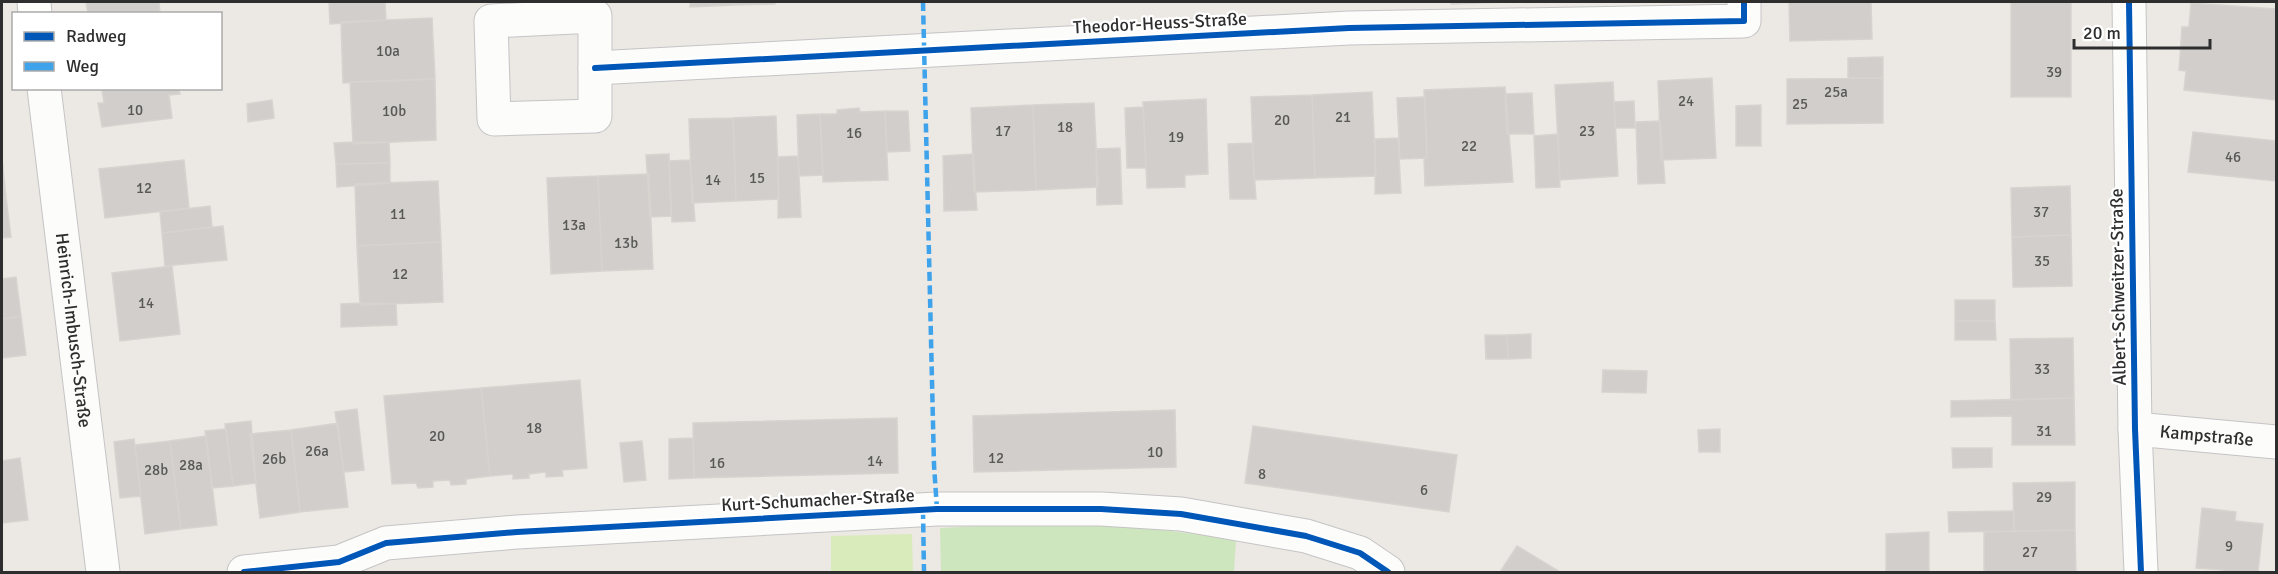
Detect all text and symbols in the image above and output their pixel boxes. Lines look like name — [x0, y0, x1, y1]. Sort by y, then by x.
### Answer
street label: Theodor-Heuss-Straße — [1072, 7, 1248, 39]
legend — [12, 12, 222, 90]
scale bar — [2074, 12, 2210, 50]
text: 20 m — [2083, 22, 2121, 44]
text: Radweg — [66, 25, 127, 47]
house number: 10a — [376, 42, 400, 60]
text: Weg — [66, 55, 99, 77]
house number: 39 — [2046, 63, 2062, 81]
house number: 25a — [1824, 83, 1848, 101]
house number: 24 — [1678, 92, 1694, 110]
house number: 25 — [1792, 95, 1808, 113]
house number: 10 — [127, 101, 143, 119]
house number: 10b — [382, 102, 406, 120]
house number: 21 — [1335, 108, 1351, 126]
house number: 20 — [1274, 111, 1290, 129]
house number: 18 — [1057, 118, 1073, 136]
house number: 17 — [995, 122, 1011, 140]
house number: 23 — [1579, 122, 1595, 140]
house number: 16 — [846, 124, 862, 142]
house number: 19 — [1168, 128, 1184, 146]
house number: 22 — [1461, 137, 1477, 155]
house number: 46 — [2225, 148, 2241, 166]
house number: 15 — [749, 169, 765, 187]
house number: 14 — [705, 171, 721, 189]
house number: 12 — [136, 179, 152, 197]
street label: Albert-Schweitzer-Straße — [2105, 188, 2131, 386]
house number: 37 — [2033, 203, 2049, 221]
house number: 11 — [390, 205, 406, 223]
house number: 13a — [562, 216, 586, 234]
street label: Heinrich-Imbusch-Straße — [51, 232, 96, 429]
house number: 13b — [614, 234, 638, 252]
house number: 35 — [2034, 252, 2050, 270]
house number: 12 — [392, 265, 408, 283]
house number: 14 — [138, 294, 154, 312]
house number: 33 — [2034, 360, 2050, 378]
house number: 18 — [526, 419, 542, 437]
street label: Kampstraße — [2159, 420, 2254, 451]
house number: 31 — [2036, 422, 2052, 440]
house number: 20 — [429, 427, 445, 445]
house number: 26a — [305, 442, 329, 460]
house number: 10 — [1147, 443, 1163, 461]
house number: 12 — [988, 449, 1004, 467]
house number: 26b — [262, 450, 286, 468]
house number: 14 — [867, 452, 883, 470]
house number: 16 — [709, 454, 725, 472]
house number: 28a — [179, 456, 203, 474]
house number: 28b — [144, 461, 168, 479]
house number: 8 — [1258, 465, 1266, 483]
house number: 6 — [1420, 481, 1428, 499]
street label: Kurt-Schumacher-Straße — [721, 484, 915, 516]
house number: 29 — [2036, 488, 2052, 506]
house number: 9 — [2225, 537, 2233, 555]
house number: 27 — [2022, 543, 2038, 561]

